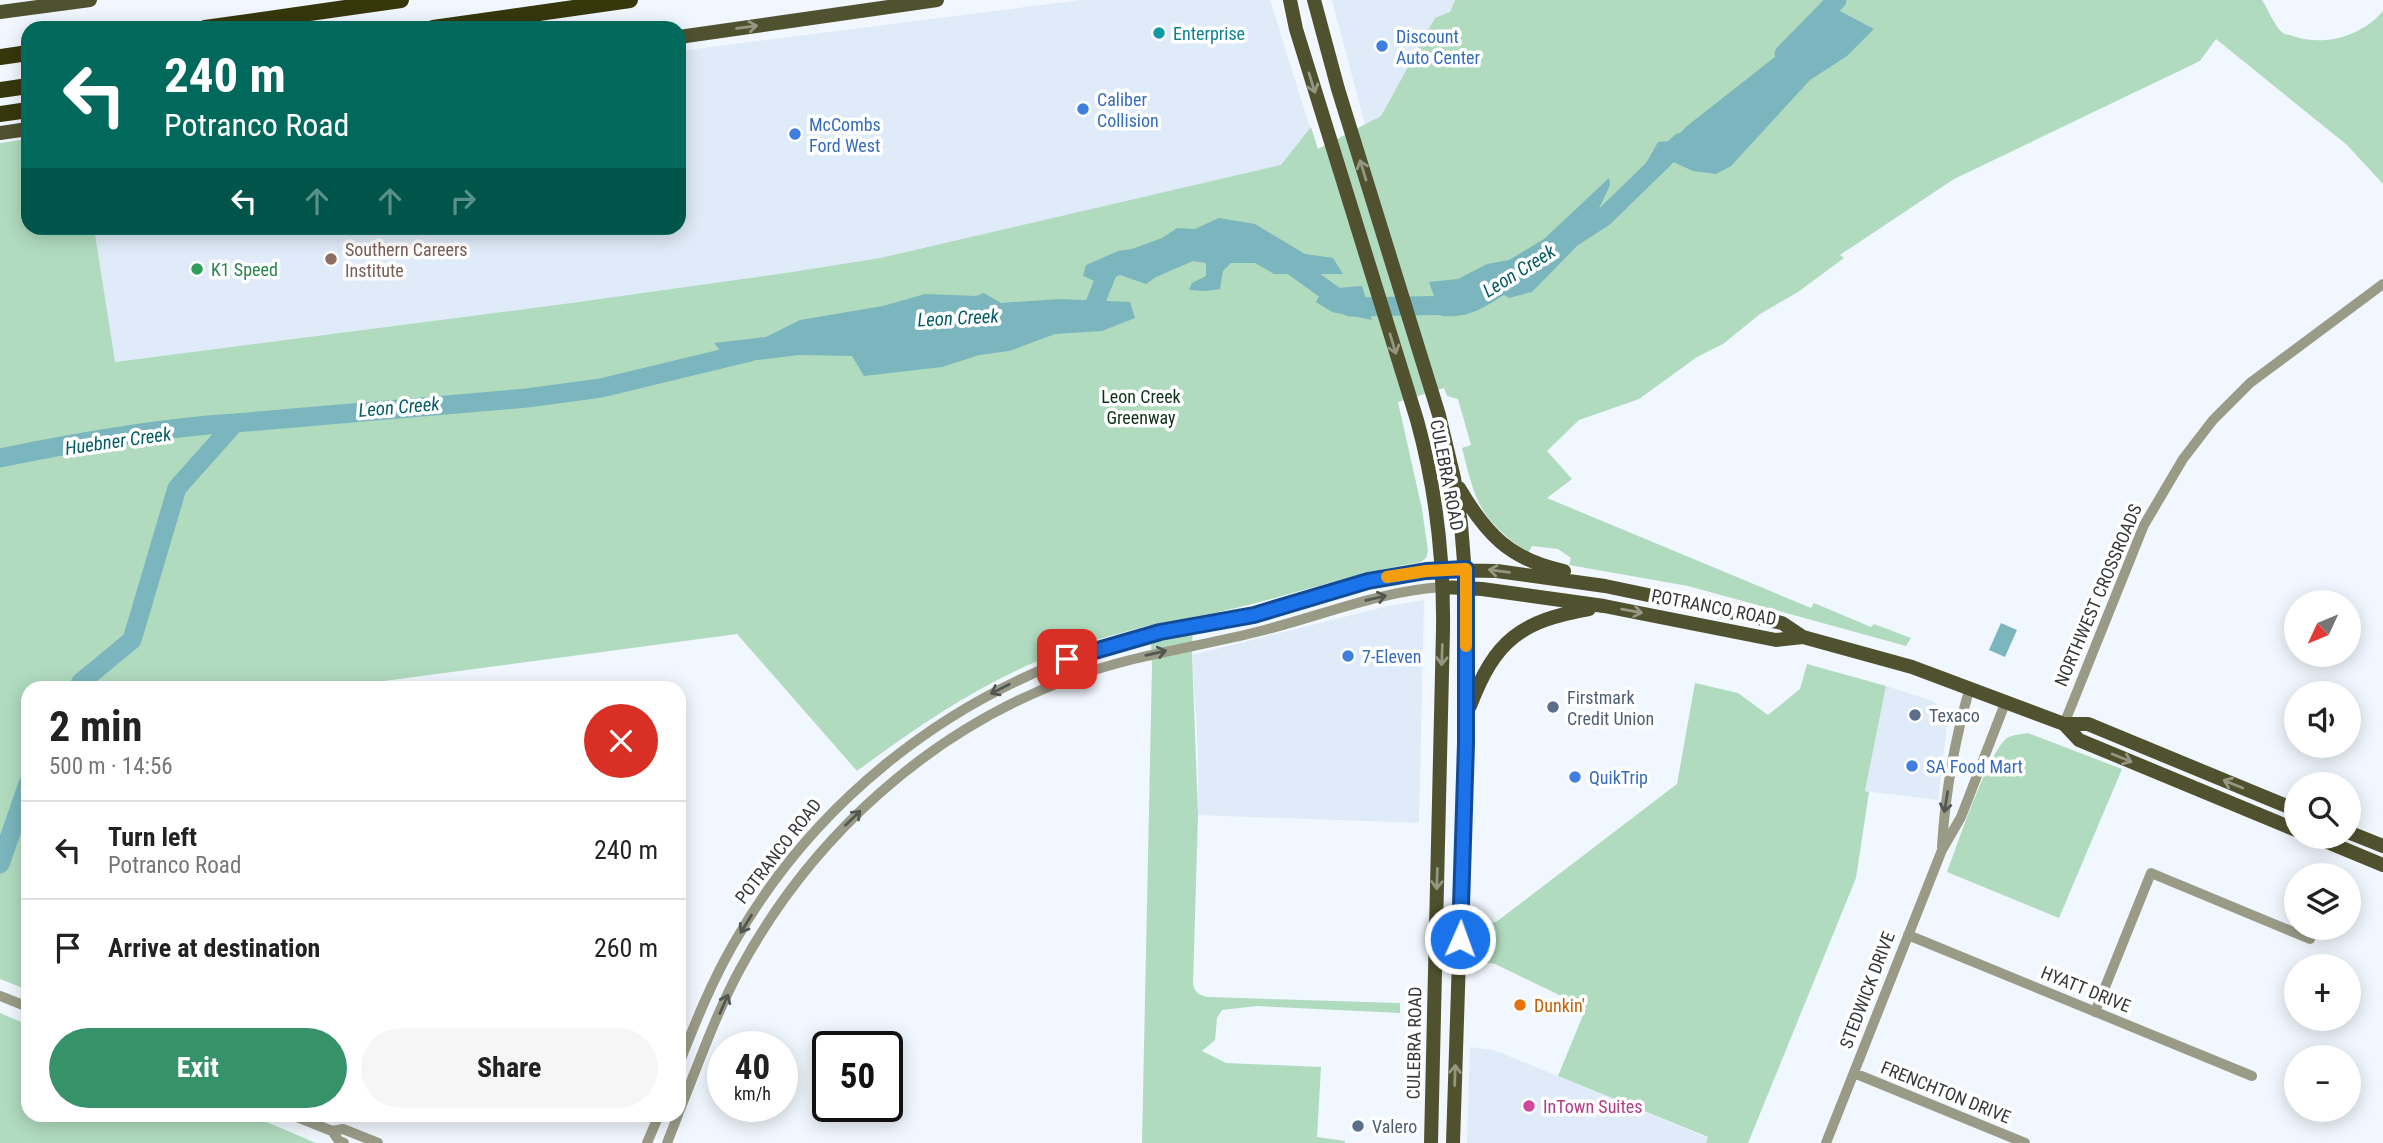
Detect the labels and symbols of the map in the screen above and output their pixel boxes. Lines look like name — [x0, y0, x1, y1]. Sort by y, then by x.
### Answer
one-way arrow — [735, 21, 757, 34]
place label: Enterprise — [1173, 23, 1245, 44]
marker: Enterprise — [1151, 25, 1167, 41]
place label: Discount Auto Center — [1396, 26, 1480, 68]
marker: Discount Auto Center — [1374, 38, 1390, 54]
one-way arrow — [1307, 72, 1320, 94]
place label: Caliber Collision — [1097, 89, 1159, 131]
marker: Caliber Collision — [1075, 101, 1091, 117]
place label: McCombs Ford West — [809, 114, 881, 156]
marker: McCombs Ford West — [787, 126, 803, 142]
one-way arrow — [1356, 159, 1368, 181]
place label: Southern Careers Institute — [345, 239, 468, 281]
water label: Leon Creek — [1478, 239, 1560, 302]
marker: Southern Careers Institute — [323, 251, 339, 267]
place label: K1 Speed — [211, 259, 278, 280]
marker: K1 Speed — [189, 261, 205, 277]
water label: Leon Creek — [917, 304, 1000, 332]
one-way arrow — [1388, 332, 1401, 354]
park label: Leon Creek Greenway — [1101, 386, 1181, 428]
water label: Leon Creek — [357, 392, 441, 422]
street label: CULEBRA ROAD — [1426, 418, 1468, 532]
water label: Huebner Creek — [63, 422, 173, 460]
street label: NORTHWEST CROSSROADS — [2050, 501, 2146, 689]
one-way arrow — [1488, 565, 1511, 578]
street label: POTRANCO ROAD — [1650, 585, 1778, 629]
north arrow — [2284, 590, 2361, 667]
one-way arrow — [1364, 591, 1387, 604]
one-way arrow — [1621, 605, 1643, 618]
pin — [1037, 629, 1097, 689]
one-way arrow — [1436, 643, 1449, 666]
one-way arrow — [1144, 645, 1167, 659]
place label: 7-Eleven — [1362, 646, 1422, 667]
marker: 7-Eleven — [1340, 648, 1356, 664]
one-way arrow — [990, 683, 1011, 697]
place label: Firstmark Credit Union — [1567, 687, 1654, 729]
marker: Firstmark Credit Union — [1545, 699, 1561, 715]
place label: Texaco — [1929, 705, 1980, 726]
marker: Texaco — [1907, 707, 1923, 723]
one-way arrow — [2111, 752, 2132, 765]
place label: SA Food Mart — [1926, 756, 2023, 777]
marker: SA Food Mart — [1904, 758, 1920, 774]
place label: QuikTrip — [1589, 767, 1648, 788]
marker: QuikTrip — [1567, 769, 1583, 785]
one-way arrow — [2223, 777, 2244, 790]
one-way arrow — [1939, 790, 1952, 813]
street label: POTRANCO ROAD — [731, 794, 825, 908]
one-way arrow — [844, 810, 861, 827]
one-way arrow — [1430, 867, 1443, 890]
position arrow — [1423, 902, 1497, 976]
one-way arrow — [738, 914, 753, 933]
street label: STEDWICK DRIVE — [1835, 928, 1899, 1051]
street label: HYATT DRIVE — [2038, 962, 2134, 1017]
street label: CULEBRA ROAD — [1403, 987, 1425, 1099]
one-way arrow — [718, 994, 731, 1015]
place label: Dunkin' — [1534, 995, 1585, 1016]
marker: Dunkin' — [1512, 997, 1528, 1013]
speed limit sign: 50 — [812, 1031, 903, 1122]
street label: FRENCHTON DRIVE — [1878, 1056, 2014, 1128]
one-way arrow — [1448, 1064, 1461, 1087]
place label: InTown Suites — [1543, 1096, 1642, 1117]
marker: InTown Suites — [1521, 1098, 1537, 1114]
place label: Valero — [1372, 1116, 1417, 1137]
marker: Valero — [1350, 1118, 1366, 1134]

